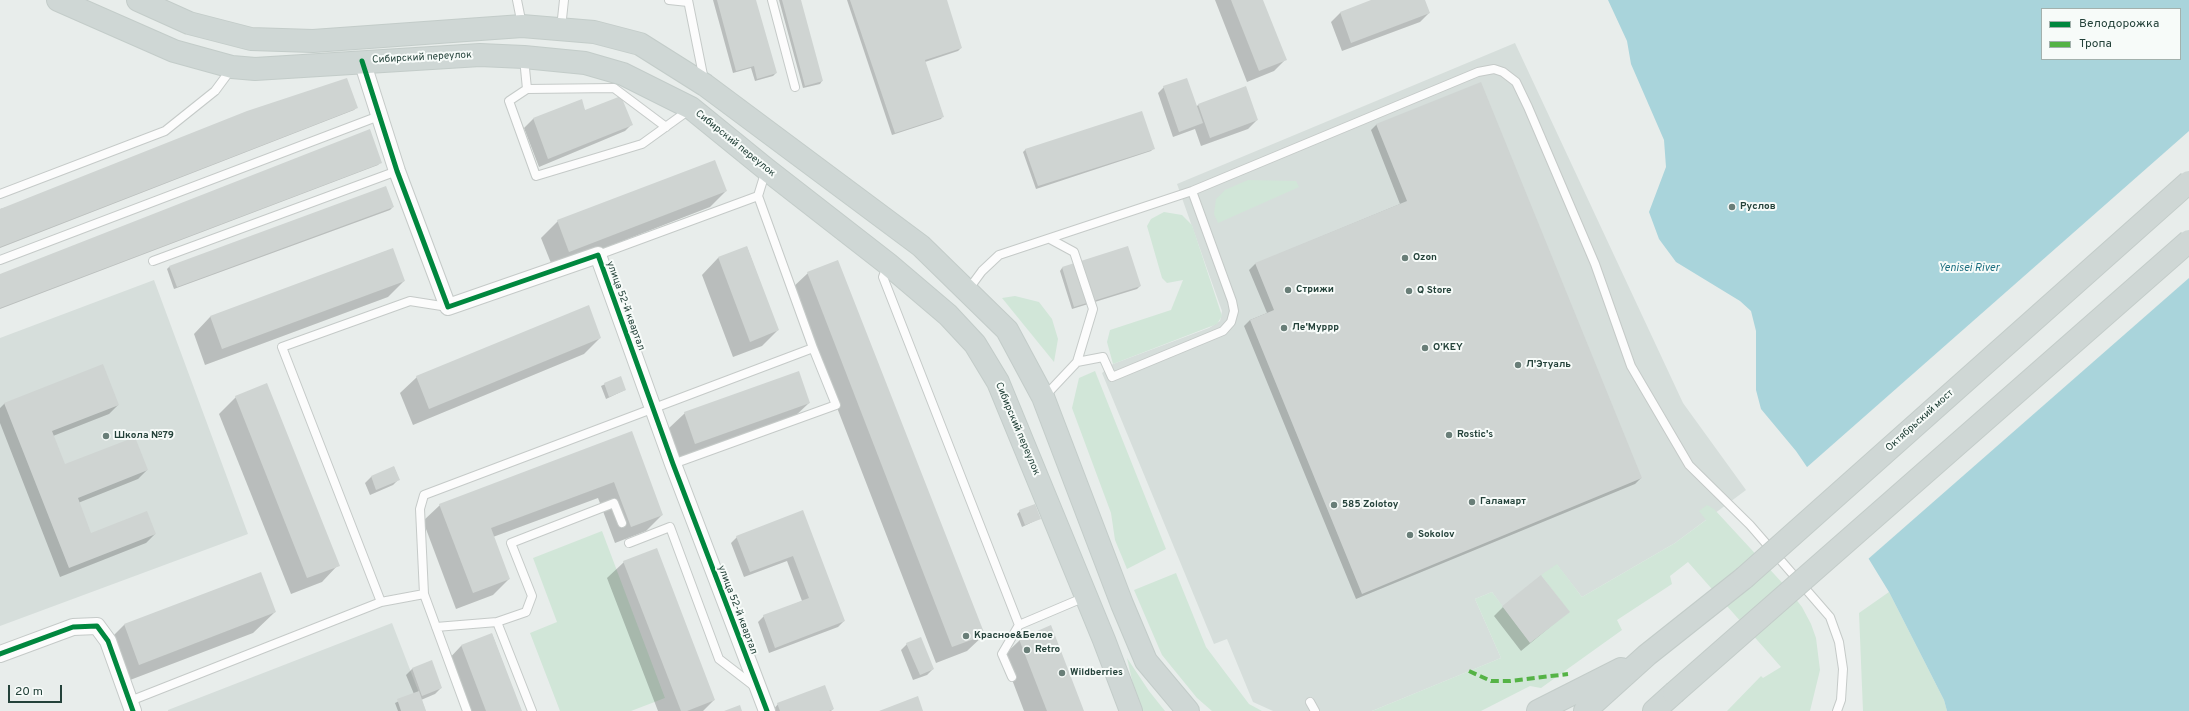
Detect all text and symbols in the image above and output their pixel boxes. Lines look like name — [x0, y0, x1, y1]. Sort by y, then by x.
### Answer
legend — [2041, 8, 2181, 60]
text: Велодорожка — [2079, 16, 2159, 32]
text: Тропа — [2079, 36, 2112, 52]
street label: Сибирский переулок — [372, 49, 472, 67]
street label: Сибирский переулок — [692, 108, 778, 180]
place label: Руслов — [1740, 201, 1776, 213]
marker: Руслов — [1727, 202, 1737, 212]
place label: Ozon — [1413, 252, 1437, 264]
marker: Ozon — [1400, 253, 1410, 263]
street label: улица 52-й квартал — [603, 260, 647, 352]
water label: Yenisei River — [1939, 262, 1999, 276]
place label: Стрижи — [1296, 284, 1334, 296]
marker: Стрижи — [1283, 285, 1293, 295]
place label: Q Store — [1417, 285, 1452, 297]
marker: Q Store — [1404, 286, 1414, 296]
place label: Ле'Муррр — [1292, 322, 1339, 334]
marker: Ле'Муррр — [1279, 323, 1289, 333]
place label: O’KEY — [1433, 342, 1463, 354]
marker: O’KEY — [1420, 343, 1430, 353]
place label: Л'Этуаль — [1526, 359, 1571, 371]
marker: Л'Этуаль — [1513, 360, 1523, 370]
street label: Сибирский переулок — [992, 381, 1042, 477]
street label: Октябрьский мост — [1884, 387, 1956, 455]
place label: Rostic's — [1457, 429, 1493, 441]
place label: Школа №79 — [114, 430, 174, 442]
marker: Rostic's — [1444, 430, 1454, 440]
marker: Школа №79 — [101, 431, 111, 441]
place label: Галамарт — [1480, 496, 1526, 508]
marker: Галамарт — [1467, 497, 1477, 507]
place label: 585 Zolotoy — [1342, 499, 1398, 511]
marker: 585 Zolotoy — [1329, 500, 1339, 510]
place label: Sokolov — [1418, 529, 1455, 541]
marker: Sokolov — [1405, 530, 1415, 540]
street label: улица 52-й квартал — [715, 564, 759, 656]
place label: Красное&Белое — [974, 630, 1053, 642]
marker: Красное&Белое — [961, 631, 971, 641]
place label: Retro — [1035, 644, 1060, 656]
marker: Retro — [1022, 645, 1032, 655]
place label: Wildberries — [1070, 667, 1123, 679]
marker: Wildberries — [1057, 668, 1067, 678]
scale bar — [10, 677, 64, 703]
text: 20 m — [15, 684, 43, 700]

